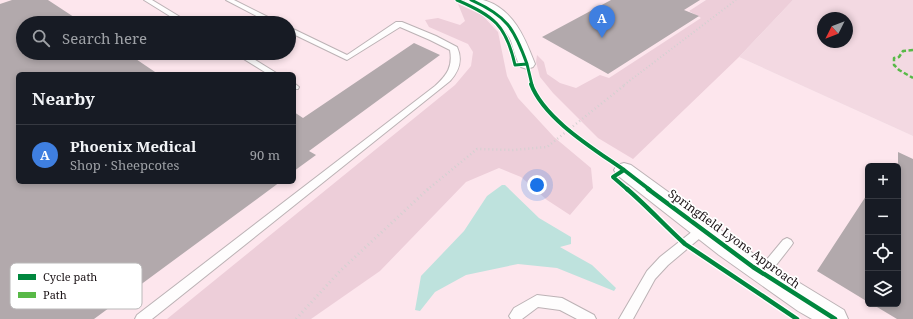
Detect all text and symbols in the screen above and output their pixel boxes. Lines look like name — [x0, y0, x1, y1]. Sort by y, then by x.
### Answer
pin: A — [589, 5, 615, 38]
north arrow — [817, 12, 853, 48]
search box — [16, 16, 296, 60]
icon: search — [30, 27, 52, 49]
text: Search here — [62, 28, 147, 48]
text: Nearby — [32, 87, 95, 110]
text: Phoenix Medical — [70, 136, 196, 156]
text: A — [40, 146, 50, 164]
text: 90 m — [250, 146, 280, 164]
text: Shop · Sheepcotes — [70, 156, 179, 174]
map controls — [865, 163, 901, 307]
button: + — [865, 163, 901, 199]
your location — [527, 175, 547, 195]
street label: Springfield Lyons Approach — [665, 185, 804, 293]
button: − — [865, 199, 901, 235]
button: locate — [865, 235, 901, 271]
legend — [10, 263, 142, 309]
text: Cycle path — [43, 269, 97, 284]
button: layers — [865, 271, 901, 307]
text: Path — [43, 287, 67, 302]

